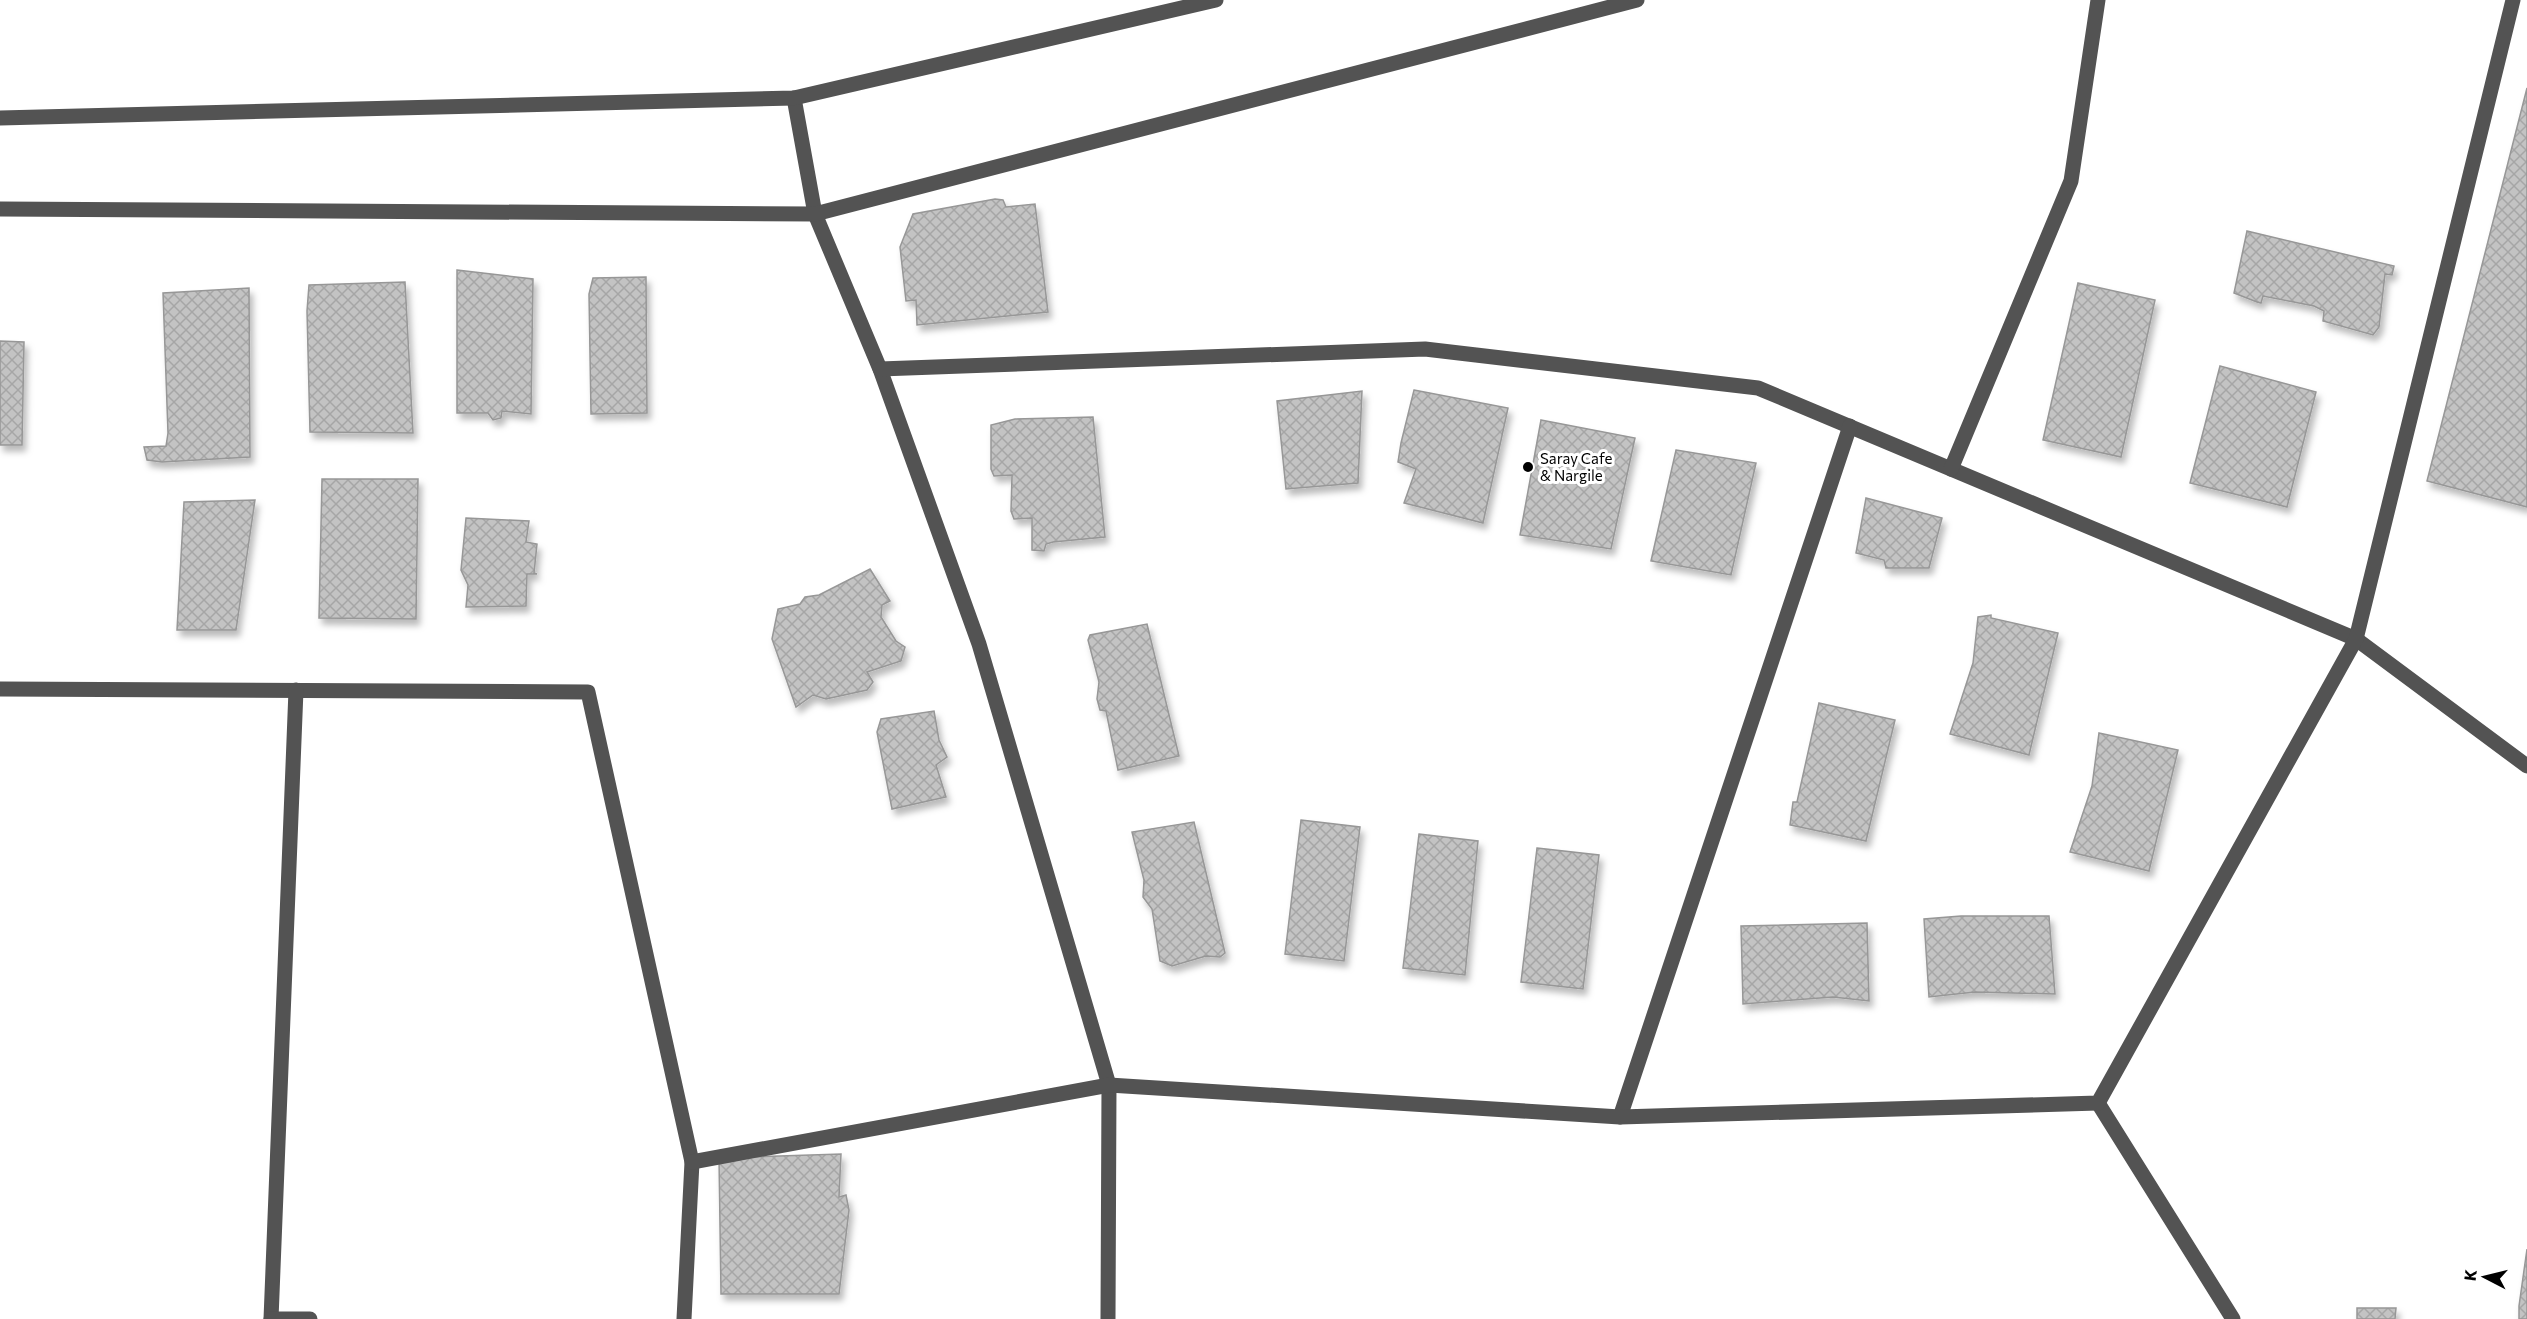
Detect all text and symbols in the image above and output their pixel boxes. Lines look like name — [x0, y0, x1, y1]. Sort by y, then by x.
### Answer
place label: Saray Cafe & Nargile — [1540, 449, 1612, 484]
marker: Saray Cafe & Nargile — [1521, 460, 1535, 474]
north arrow — [2455, 1247, 2515, 1307]
text: K — [2460, 1268, 2480, 1282]

